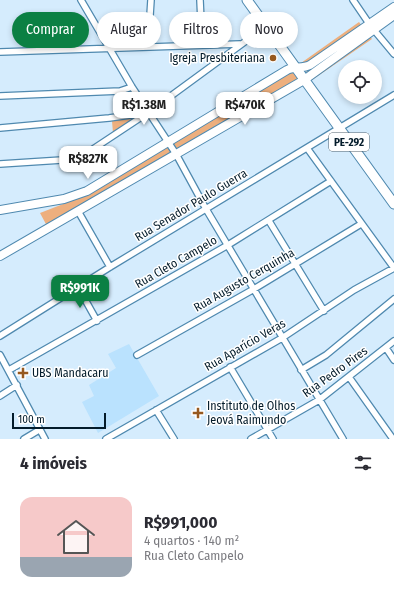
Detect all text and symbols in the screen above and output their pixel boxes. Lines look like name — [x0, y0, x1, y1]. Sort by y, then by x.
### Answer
chip: Comprar — [12, 12, 89, 48]
chip: Alugar — [97, 12, 161, 48]
chip: Filtros — [169, 12, 232, 48]
chip: Novo — [240, 12, 298, 48]
place label: Igreja Presbiteriana — [169, 51, 265, 65]
marker: Igreja Presbiteriana — [268, 53, 278, 63]
map controls — [338, 60, 382, 104]
button: locate — [338, 60, 382, 104]
pin: R$1.38M — [107, 92, 181, 126]
pin: R$470K — [212, 92, 278, 126]
text: R$1.38M — [122, 97, 166, 112]
text: R$470K — [225, 97, 265, 112]
road number: PE-292 — [329, 133, 369, 151]
pin: R$827K — [55, 146, 121, 180]
text: R$827K — [68, 151, 108, 166]
street label: Rua Senador Paulo Guerra — [132, 166, 250, 244]
street label: Rua Cleto Campelo — [133, 233, 219, 291]
street label: Rua Augusto Cerquinha — [191, 245, 297, 315]
pin: R$991K — [47, 275, 113, 309]
text: R$991K — [60, 280, 100, 295]
street label: Rua Aparício Veras — [202, 316, 288, 374]
street label: Rua Pedro Pires — [300, 344, 370, 400]
place label: UBS Mandacaru — [32, 366, 109, 380]
marker: UBS Mandacaru — [17, 367, 29, 379]
place label: Instituto de Olhos Jeová Raimundo — [207, 399, 295, 427]
marker: Instituto de Olhos Jeová Raimundo — [192, 407, 204, 419]
scale bar — [12, 411, 106, 430]
text: 100 m — [18, 413, 45, 426]
icon: filters — [352, 452, 374, 474]
text: 4 imóveis — [20, 453, 87, 474]
text: R$991,000 — [144, 512, 218, 533]
icon: home — [52, 513, 100, 561]
text: 4 quartos · 140 m² — [144, 533, 239, 548]
text: Rua Cleto Campelo — [144, 548, 244, 563]

